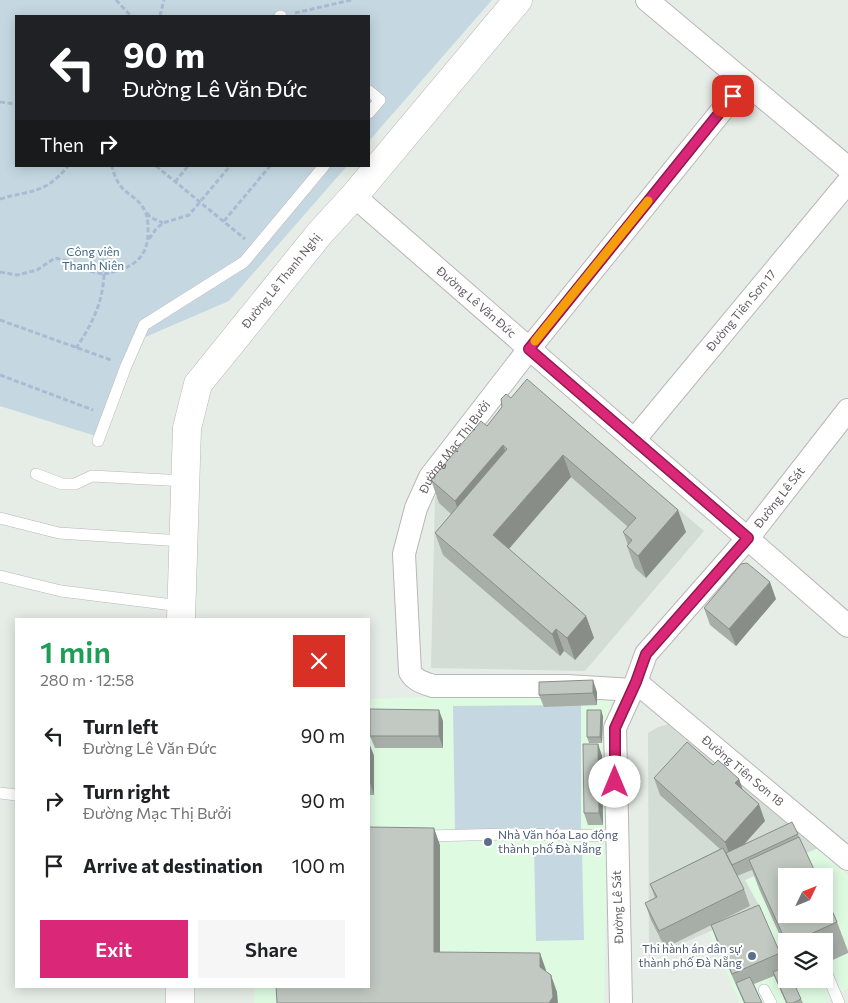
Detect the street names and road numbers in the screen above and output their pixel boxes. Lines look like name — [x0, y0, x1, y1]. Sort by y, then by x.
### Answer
street label: Đường Lê Thanh Nghị — [237, 230, 323, 331]
street label: Đường Lê Văn Đức — [434, 263, 519, 340]
street label: Đường Tiên Sơn 17 — [702, 267, 778, 354]
street label: Đường Mạc Thị Bưởi — [415, 397, 492, 496]
street label: Đường Lê Sát — [750, 464, 807, 531]
street label: Đường Tiên Sơn 18 — [699, 731, 787, 809]
street label: Đường Lê Sát — [609, 870, 625, 945]

